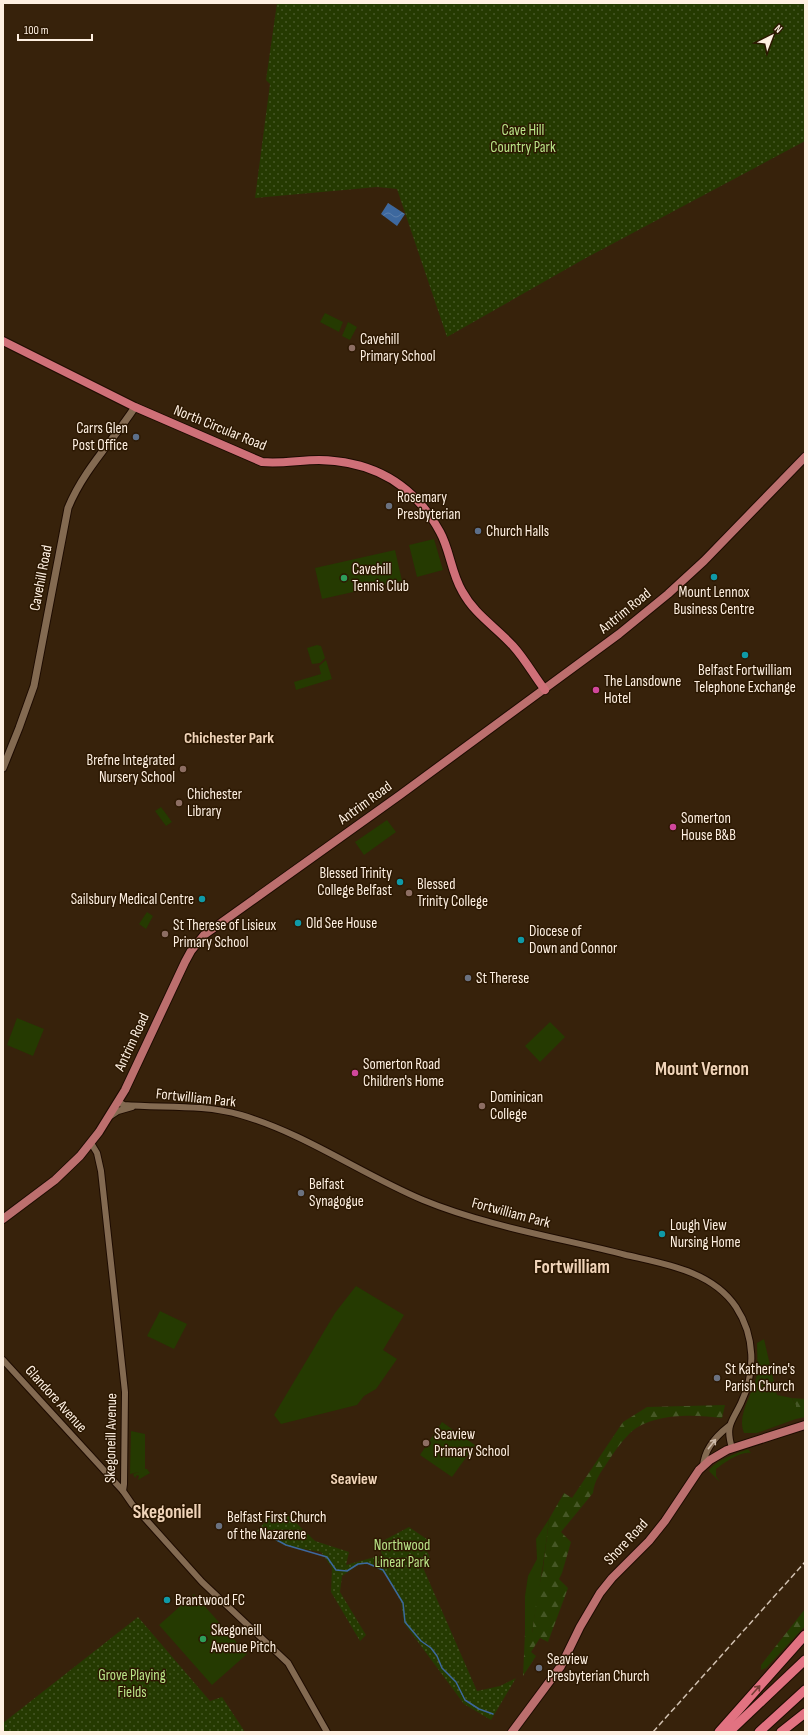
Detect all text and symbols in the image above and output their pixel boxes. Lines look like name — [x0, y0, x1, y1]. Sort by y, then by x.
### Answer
scale bar — [18, 16, 92, 42]
north arrow — [752, 16, 792, 56]
text: N — [772, 22, 785, 36]
text: 100 m — [24, 23, 49, 38]
park label: Cave Hill Country Park — [490, 121, 556, 157]
place label: Cavehill Primary School — [360, 330, 436, 366]
marker: Cavehill Primary School — [347, 343, 357, 353]
street label: North Circular Road — [171, 401, 269, 455]
place label: Carrs Glen Post Office — [72, 419, 128, 455]
marker: Carrs Glen Post Office — [131, 432, 141, 442]
place label: Rosemary Presbyterian — [397, 488, 461, 524]
marker: Rosemary Presbyterian — [384, 501, 394, 511]
place label: Church Halls — [486, 522, 549, 541]
marker: Church Halls — [473, 526, 483, 536]
street label: Cavehill Road — [25, 544, 57, 612]
place label: Cavehill Tennis Club — [352, 560, 409, 596]
marker: Mount Lennox Business Centre — [709, 572, 719, 582]
marker: Cavehill Tennis Club — [339, 573, 349, 583]
place label: Mount Lennox Business Centre — [674, 583, 754, 619]
street label: Antrim Road — [594, 584, 655, 638]
marker: Belfast Fortwilliam Telephone Exchange — [740, 650, 750, 660]
place label: Belfast Fortwilliam Telephone Exchange — [694, 661, 796, 697]
place label: The Lansdowne Hotel — [604, 672, 681, 708]
marker: The Lansdowne Hotel — [591, 685, 601, 695]
district label: Chichester Park — [184, 729, 274, 748]
place label: Brefne Integrated Nursery School — [86, 751, 175, 787]
marker: Brefne Integrated Nursery School — [178, 764, 188, 774]
street label: Antrim Road — [334, 777, 396, 829]
place label: Chichester Library — [187, 785, 243, 821]
marker: Chichester Library — [174, 798, 184, 808]
place label: Somerton House B&B — [681, 809, 736, 845]
marker: Somerton House B&B — [668, 822, 678, 832]
place label: Blessed Trinity College Belfast — [317, 864, 392, 900]
place label: Blessed Trinity College — [417, 875, 488, 911]
marker: Blessed Trinity College Belfast — [395, 877, 405, 887]
marker: Blessed Trinity College — [404, 888, 414, 898]
place label: Sailsbury Medical Centre — [71, 890, 194, 909]
marker: Sailsbury Medical Centre — [197, 894, 207, 904]
place label: Old See House — [306, 914, 377, 933]
place label: St Therese of Lisieux Primary School — [173, 916, 276, 952]
marker: Old See House — [293, 918, 303, 928]
place label: Diocese of Down and Connor — [529, 922, 618, 958]
marker: St Therese of Lisieux Primary School — [160, 929, 170, 939]
marker: Diocese of Down and Connor — [516, 935, 526, 945]
place label: St Therese — [476, 969, 529, 988]
marker: St Therese — [463, 973, 473, 983]
street label: Antrim Road — [110, 1010, 154, 1075]
place label: Somerton Road Children's Home — [363, 1055, 444, 1091]
district label: Mount Vernon — [655, 1058, 749, 1081]
marker: Somerton Road Children's Home — [350, 1068, 360, 1078]
street label: Fortwilliam Park — [155, 1084, 237, 1112]
place label: Dominican College — [490, 1088, 543, 1124]
marker: Dominican College — [477, 1101, 487, 1111]
place label: Belfast Synagogue — [309, 1175, 364, 1211]
marker: Belfast Synagogue — [296, 1188, 306, 1198]
street label: Fortwilliam Park — [470, 1193, 553, 1233]
place label: Lough View Nursing Home — [670, 1216, 740, 1252]
marker: Lough View Nursing Home — [657, 1229, 667, 1239]
district label: Fortwilliam — [534, 1256, 610, 1279]
place label: St Katherine's Parish Church — [725, 1360, 795, 1396]
street label: Glandore Avenue — [21, 1361, 91, 1437]
marker: St Katherine's Parish Church — [712, 1373, 722, 1383]
street label: Skegoneill Avenue — [101, 1393, 121, 1483]
place label: Seaview Primary School — [434, 1425, 510, 1461]
marker: Seaview Primary School — [421, 1438, 431, 1448]
one-way arrow — [707, 1439, 716, 1450]
district label: Seaview — [331, 1470, 378, 1489]
district label: Skegoniell — [133, 1501, 201, 1524]
place label: Belfast First Church of the Nazarene — [227, 1508, 326, 1544]
street label: Shore Road — [600, 1515, 652, 1569]
marker: Belfast First Church of the Nazarene — [214, 1521, 224, 1531]
park label: Northwood Linear Park — [374, 1536, 430, 1572]
place label: Brantwood FC — [175, 1591, 245, 1610]
marker: Brantwood FC — [162, 1595, 172, 1605]
place label: Skegoneill Avenue Pitch — [210, 1621, 276, 1657]
marker: Skegoneill Avenue Pitch — [198, 1634, 208, 1644]
place label: Seaview Presbyterian Church — [547, 1650, 649, 1686]
marker: Seaview Presbyterian Church — [534, 1663, 544, 1673]
park label: Grove Playing Fields — [98, 1666, 166, 1702]
one-way arrow — [752, 1684, 761, 1695]

